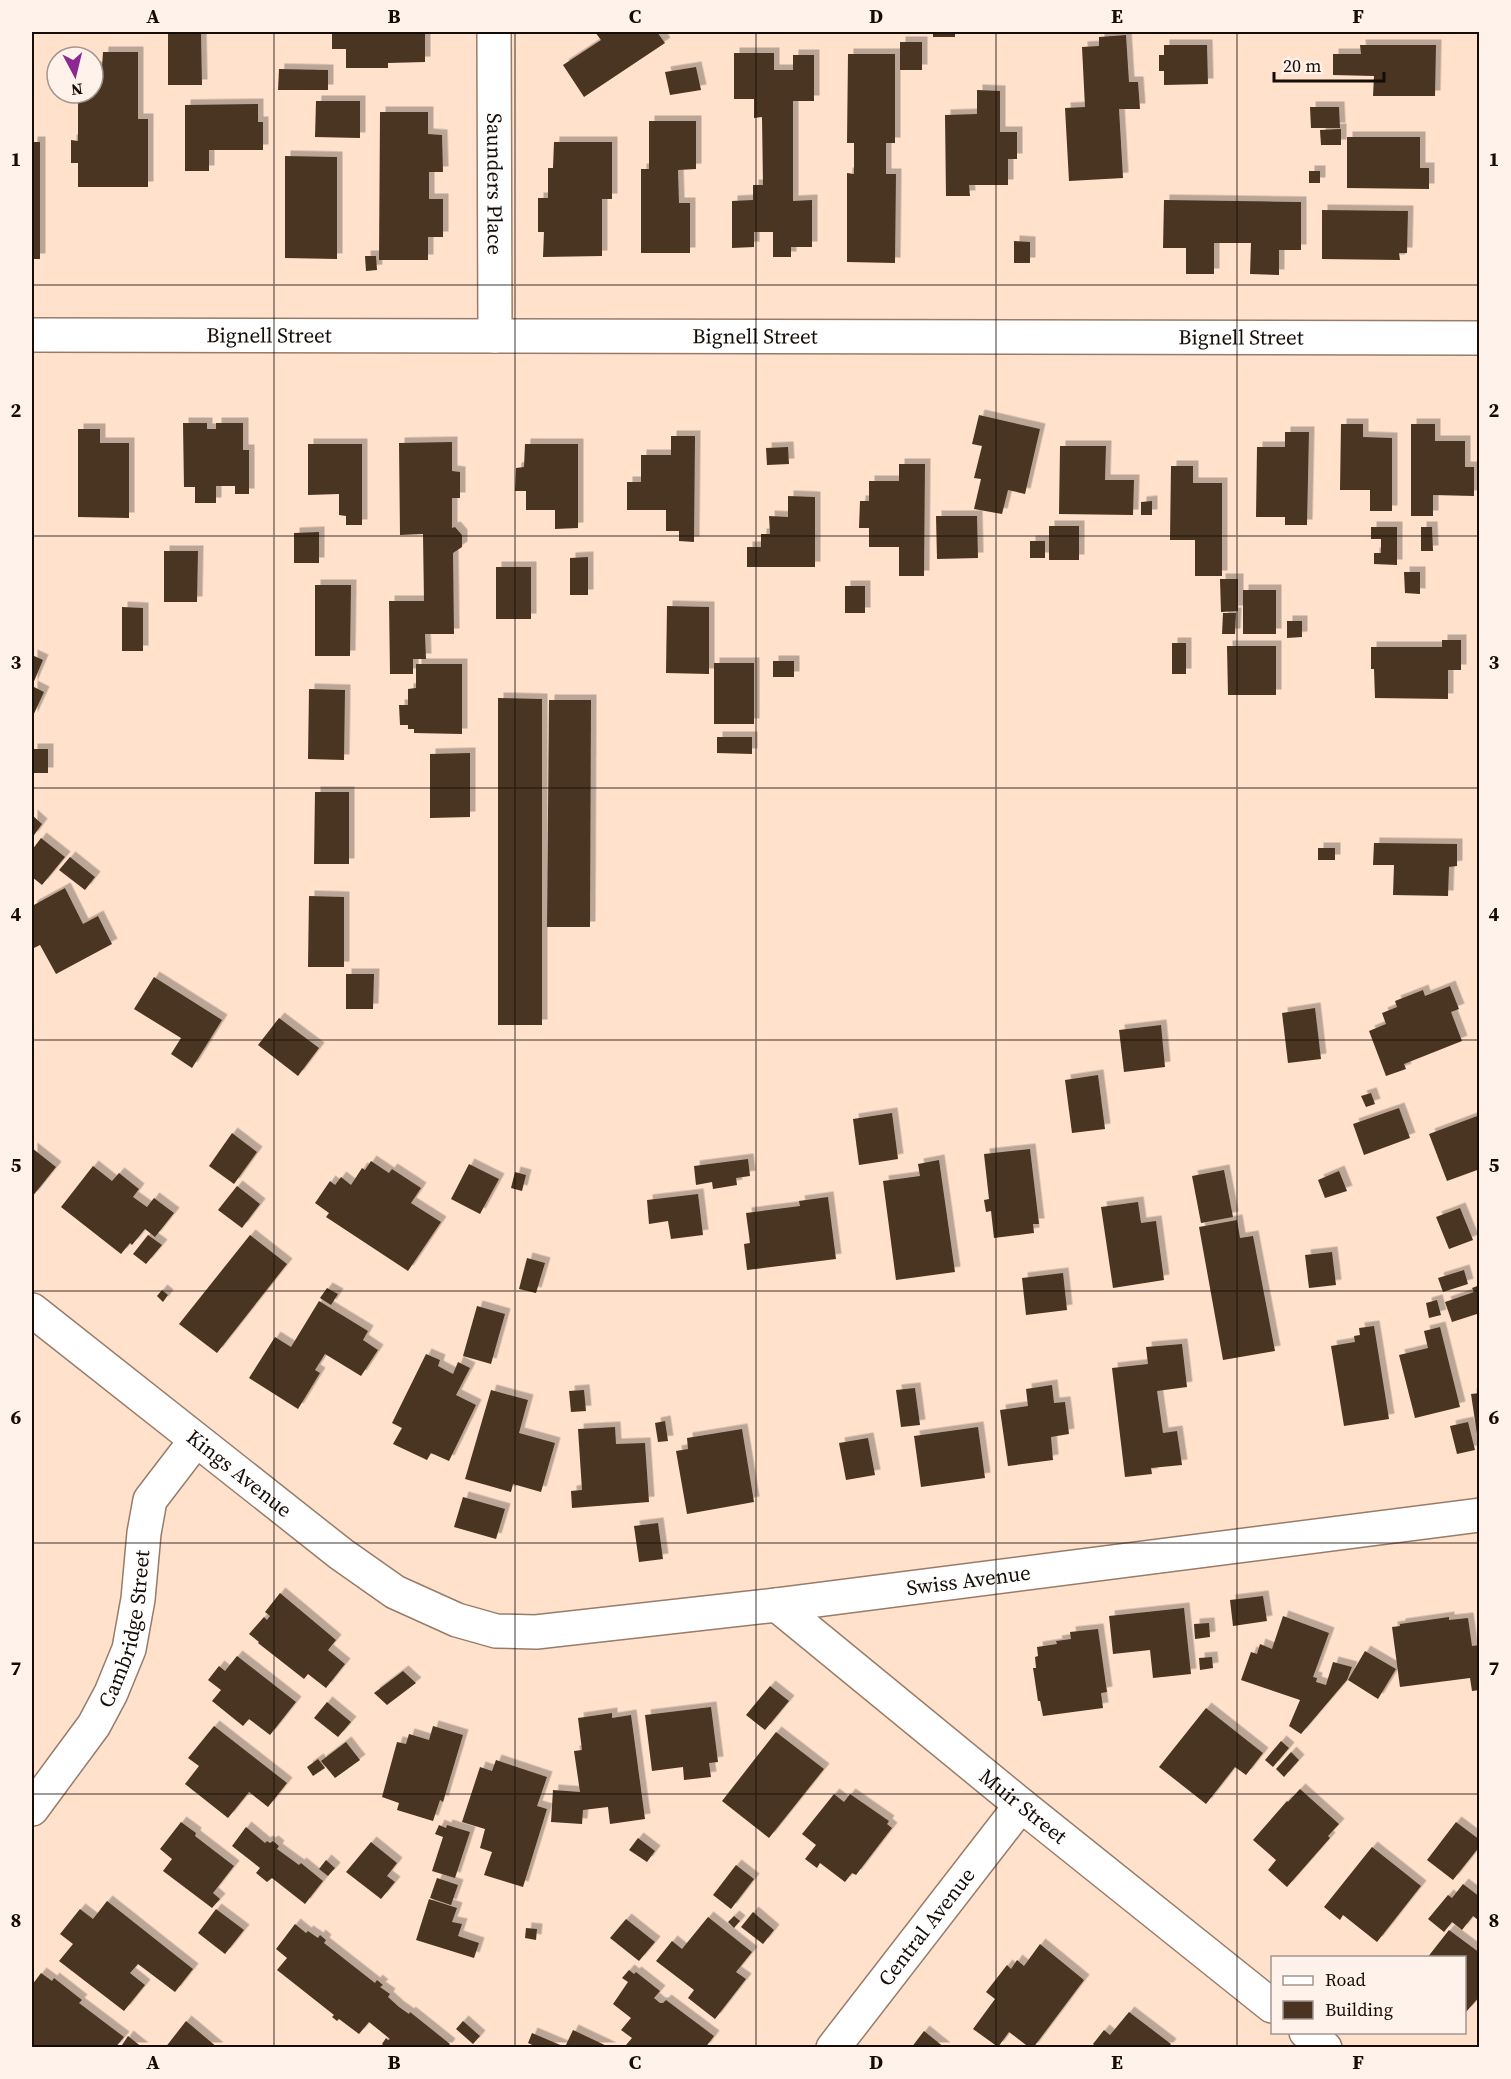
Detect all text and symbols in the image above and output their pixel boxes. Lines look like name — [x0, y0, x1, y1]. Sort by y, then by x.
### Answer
text: A — [146, 2, 160, 30]
text: B — [387, 2, 401, 30]
text: C — [629, 2, 641, 30]
text: D — [869, 2, 883, 30]
text: E — [1111, 2, 1123, 30]
text: F — [1352, 2, 1364, 30]
north arrow — [45, 45, 105, 105]
scale bar — [1274, 45, 1384, 83]
text: 20 m — [1283, 53, 1321, 78]
text: N — [69, 78, 84, 102]
street label: Saunders Place — [480, 113, 510, 255]
text: 1 — [11, 145, 21, 173]
text: 1 — [1489, 145, 1499, 173]
street label: Bignell Street — [206, 320, 332, 350]
street label: Bignell Street — [692, 321, 818, 351]
street label: Bignell Street — [1178, 322, 1304, 352]
text: 2 — [11, 396, 22, 424]
text: 2 — [1489, 396, 1500, 424]
text: 3 — [11, 648, 22, 676]
text: 3 — [1489, 648, 1500, 676]
text: 4 — [11, 900, 22, 928]
text: 4 — [1489, 900, 1500, 928]
text: 5 — [11, 1151, 22, 1179]
text: 5 — [1489, 1151, 1500, 1179]
text: 6 — [11, 1403, 22, 1431]
text: 6 — [1489, 1403, 1500, 1431]
street label: Kings Avenue — [181, 1423, 298, 1524]
street label: Cambridge Street — [91, 1548, 156, 1713]
street label: Swiss Avenue — [905, 1558, 1032, 1602]
text: 7 — [11, 1654, 22, 1682]
text: 7 — [1489, 1654, 1500, 1682]
street label: Muir Street — [973, 1762, 1074, 1850]
street label: Central Avenue — [871, 1861, 981, 1992]
text: 8 — [11, 1906, 21, 1934]
text: 8 — [1489, 1906, 1499, 1934]
legend — [1271, 1956, 1466, 2034]
text: Road — [1325, 1967, 1366, 1992]
text: Building — [1325, 1997, 1393, 2022]
text: A — [146, 2048, 160, 2076]
text: B — [387, 2048, 401, 2076]
text: C — [629, 2048, 641, 2076]
text: D — [869, 2048, 883, 2076]
text: E — [1111, 2048, 1123, 2076]
text: F — [1352, 2048, 1364, 2076]

